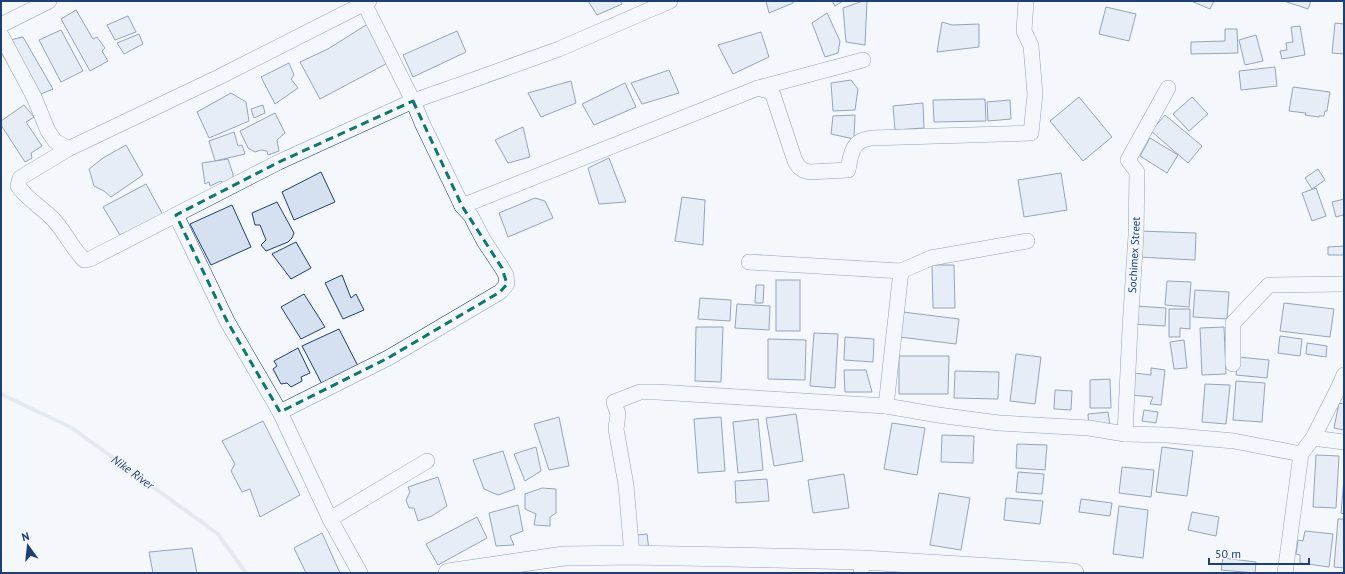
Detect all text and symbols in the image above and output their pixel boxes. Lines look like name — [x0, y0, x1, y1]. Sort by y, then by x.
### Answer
street label: Sochimex Street — [1125, 216, 1143, 293]
water label: Nike River — [109, 452, 158, 493]
north arrow — [8, 526, 48, 566]
text: N — [20, 529, 31, 544]
scale bar — [1209, 540, 1309, 566]
text: 50 m — [1215, 546, 1241, 561]

